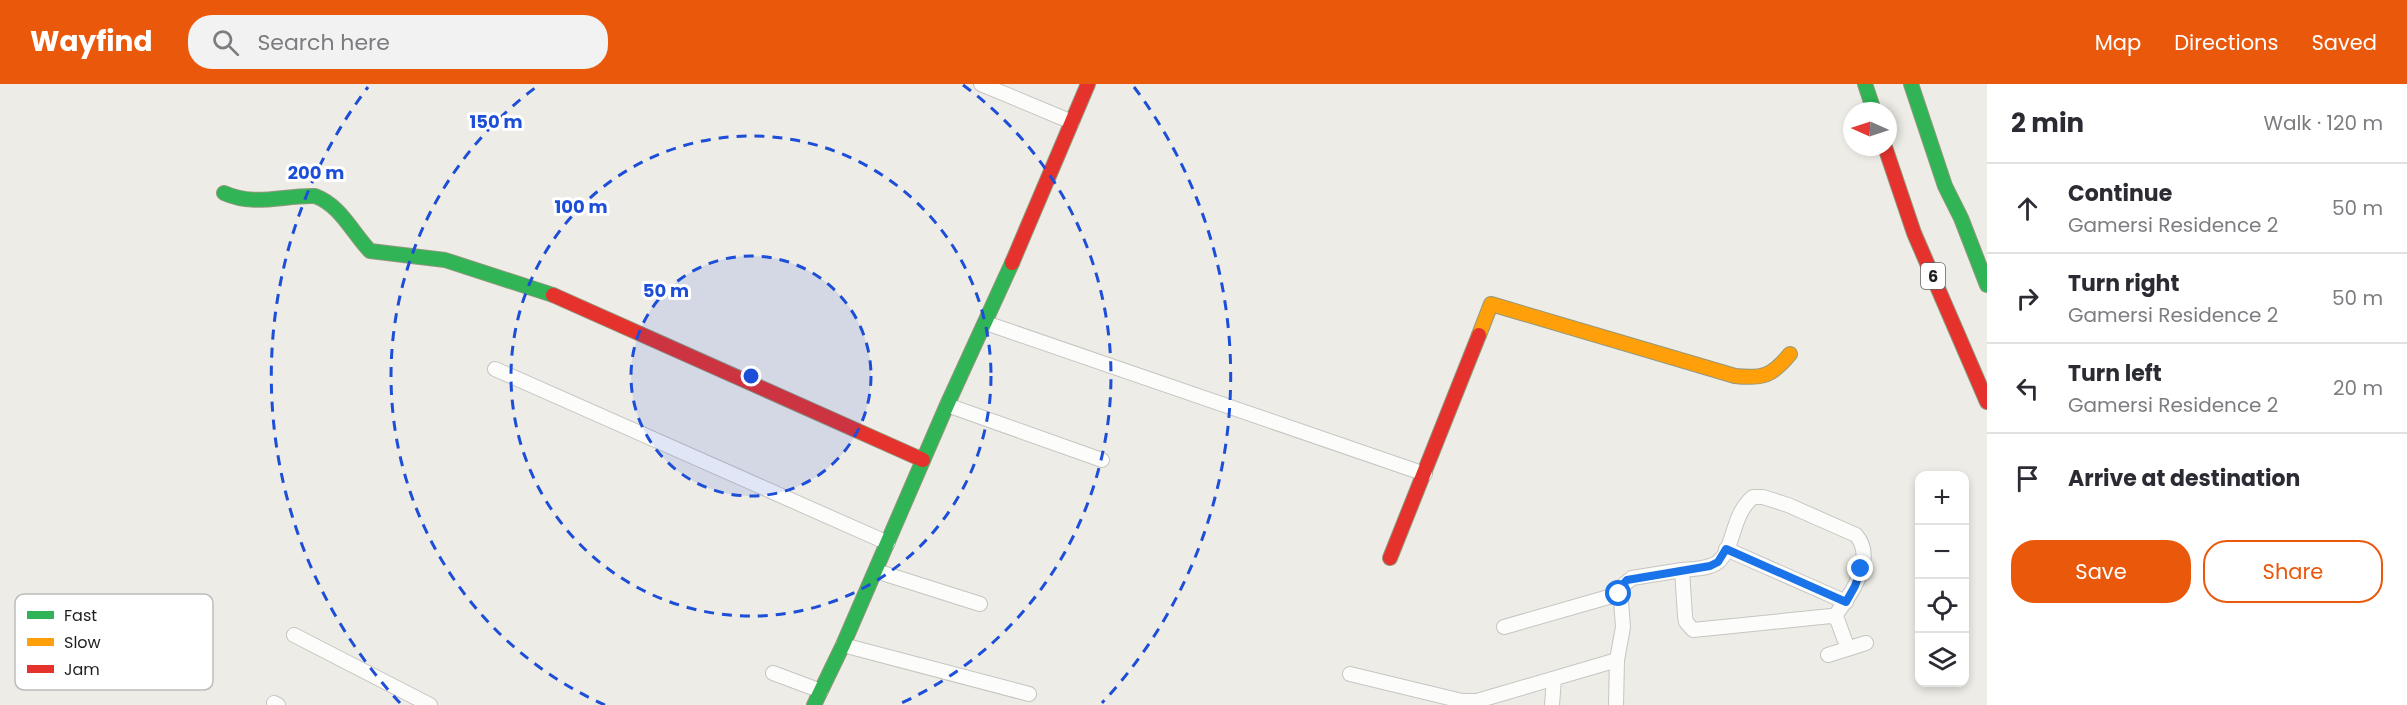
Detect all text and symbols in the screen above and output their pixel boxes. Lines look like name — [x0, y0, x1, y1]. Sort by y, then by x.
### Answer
search box — [188, 15, 608, 69]
text: Wayfind — [30, 22, 152, 61]
icon: search — [209, 26, 242, 59]
text: Search here — [257, 27, 390, 58]
text: Map — [2095, 28, 2141, 57]
text: Directions — [2174, 28, 2278, 57]
text: Saved — [2311, 28, 2377, 57]
north arrow — [1843, 102, 1897, 156]
text: 2 min — [2011, 105, 2084, 141]
text: 150 m — [469, 109, 523, 134]
text: Walk · 120 m — [2263, 109, 2383, 137]
text: 200 m — [288, 160, 344, 185]
text: Continue — [2068, 178, 2172, 209]
icon: ahead — [2011, 192, 2044, 225]
text: 100 m — [554, 194, 608, 219]
text: 50 m — [2332, 194, 2383, 222]
text: Gamersi Residence 2 — [2068, 211, 2278, 239]
road number: 6 — [1921, 263, 1945, 289]
text: Turn right — [2068, 268, 2179, 299]
text: 50 m — [643, 278, 689, 303]
icon: right — [2011, 282, 2044, 315]
text: 50 m — [2332, 284, 2383, 312]
text: Gamersi Residence 2 — [2068, 301, 2278, 329]
text: Turn left — [2068, 358, 2162, 389]
centre of rings — [741, 366, 761, 386]
icon: left — [2011, 372, 2044, 405]
text: 20 m — [2333, 374, 2383, 402]
text: Gamersi Residence 2 — [2068, 391, 2278, 419]
icon: arrive — [2011, 462, 2044, 495]
text: Arrive at destination — [2068, 463, 2300, 494]
map controls — [1915, 471, 1969, 687]
button: + — [1915, 471, 1969, 525]
button: − — [1915, 525, 1969, 579]
button: Save — [2011, 540, 2191, 603]
button: Share — [2203, 540, 2383, 603]
route end — [1847, 555, 1873, 581]
button: locate — [1915, 579, 1969, 633]
route start — [1605, 580, 1631, 606]
legend — [15, 594, 213, 690]
text: Fast — [64, 604, 97, 627]
text: Slow — [64, 631, 101, 654]
button: layers — [1915, 633, 1969, 687]
text: Jam — [64, 658, 100, 681]

